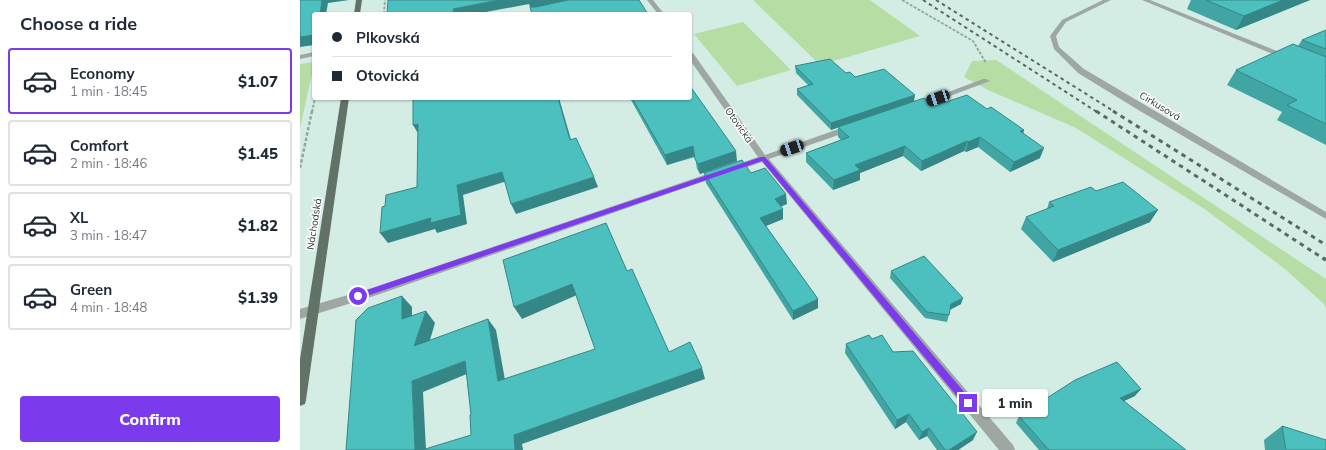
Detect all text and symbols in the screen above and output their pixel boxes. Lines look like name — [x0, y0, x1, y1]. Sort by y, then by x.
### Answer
text: Choose a ride — [20, 12, 137, 35]
text: Plkovská — [356, 28, 420, 47]
icon: car — [22, 63, 58, 99]
text: Economy — [70, 64, 135, 83]
text: Otovická — [356, 66, 419, 85]
text: $1.07 — [238, 72, 278, 91]
text: 1 min · 18:45 — [70, 83, 147, 99]
car — [925, 88, 951, 108]
street label: Cirkusová — [1137, 89, 1183, 123]
street label: Otovická — [722, 105, 756, 145]
icon: car — [22, 135, 58, 171]
text: Comfort — [70, 136, 128, 155]
car — [779, 138, 805, 158]
text: $1.45 — [238, 144, 278, 163]
text: 2 min · 18:46 — [70, 155, 147, 171]
street label: Náchodská — [304, 197, 324, 251]
icon: car — [22, 207, 58, 243]
text: XL — [70, 208, 88, 227]
text: $1.82 — [238, 216, 278, 235]
text: 3 min · 18:47 — [70, 227, 147, 243]
icon: car — [22, 279, 58, 315]
text: Green — [70, 280, 112, 299]
route start — [349, 287, 367, 305]
text: $1.39 — [238, 288, 278, 307]
text: 4 min · 18:48 — [70, 299, 147, 315]
callout: 1 min — [982, 389, 1048, 417]
route end — [959, 394, 977, 412]
text: 1 min — [998, 395, 1032, 411]
button: Confirm — [20, 396, 280, 442]

